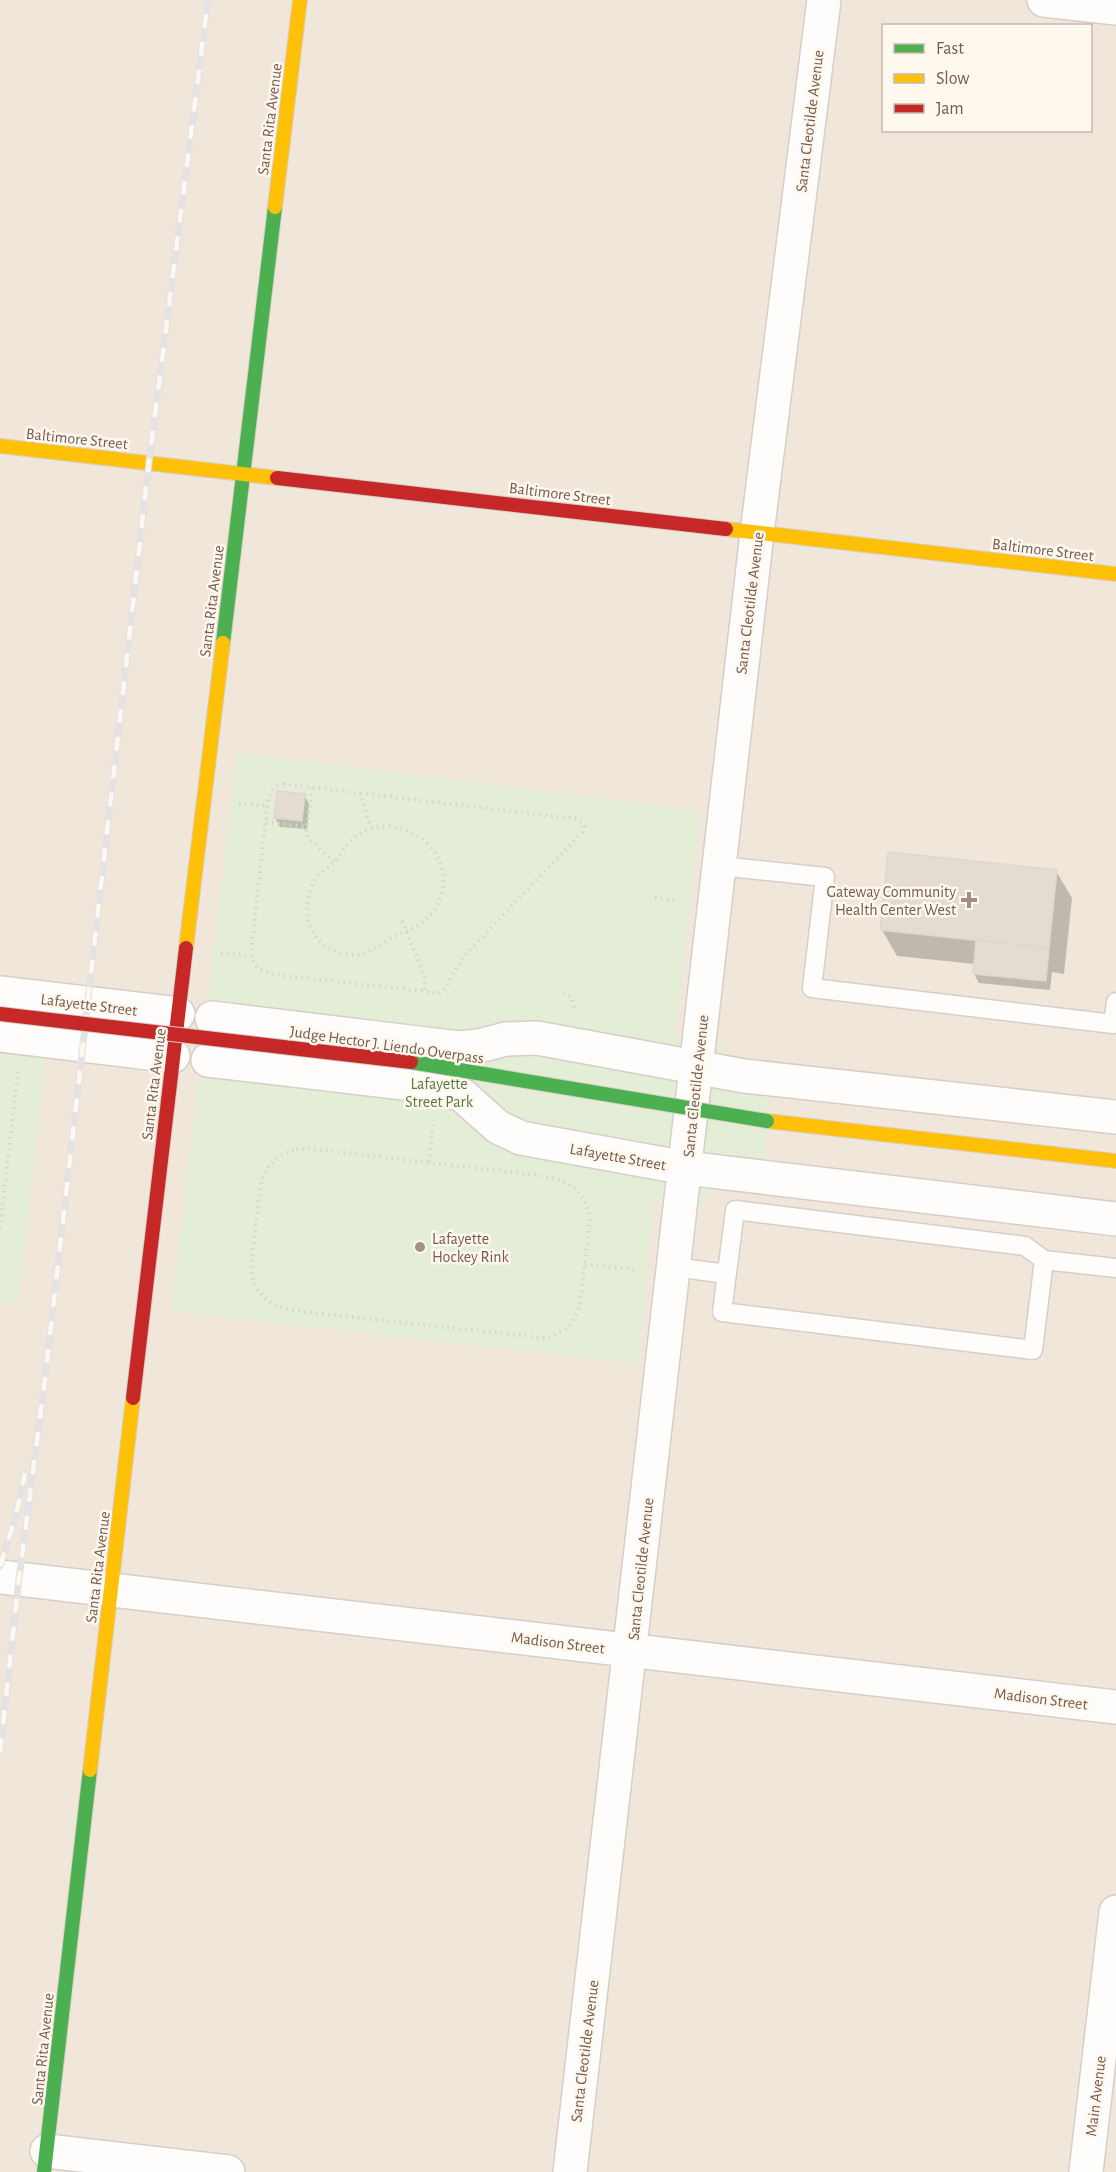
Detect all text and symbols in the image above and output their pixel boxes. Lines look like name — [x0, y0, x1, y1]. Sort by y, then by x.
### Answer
legend — [882, 24, 1092, 132]
text: Fast — [936, 40, 964, 58]
street label: Santa Cleotilde Avenue — [793, 49, 827, 193]
street label: Santa Rita Avenue — [255, 62, 285, 176]
text: Slow — [936, 70, 969, 88]
text: Jam — [936, 100, 964, 118]
street label: Baltimore Street — [25, 426, 129, 452]
street label: Baltimore Street — [508, 480, 612, 508]
street label: Santa Cleotilde Avenue — [733, 531, 767, 675]
street label: Baltimore Street — [991, 536, 1095, 564]
street label: Santa Rita Avenue — [197, 544, 227, 658]
place label: Gateway Community Health Center West — [827, 884, 956, 918]
marker: Gateway Community Health Center West — [960, 891, 978, 909]
street label: Lafayette Street — [39, 991, 138, 1020]
street label: Santa Cleotilde Avenue — [681, 1014, 711, 1158]
street label: Judge Hector J. Liendo Overpass — [289, 1023, 485, 1067]
street label: Santa Rita Avenue — [139, 1027, 169, 1141]
park label: Lafayette Street Park — [405, 1076, 474, 1110]
street label: Lafayette Street — [568, 1141, 667, 1174]
place label: Lafayette Hockey Rink — [432, 1231, 510, 1266]
marker: Lafayette Hockey Rink — [413, 1240, 427, 1254]
street label: Santa Cleotilde Avenue — [626, 1497, 656, 1641]
street label: Santa Rita Avenue — [83, 1510, 113, 1624]
street label: Madison Street — [510, 1629, 606, 1657]
street label: Madison Street — [993, 1685, 1089, 1713]
street label: Santa Cleotilde Avenue — [568, 1979, 602, 2123]
street label: Santa Rita Avenue — [29, 1992, 57, 2106]
street label: Main Avenue — [1083, 2055, 1109, 2137]

